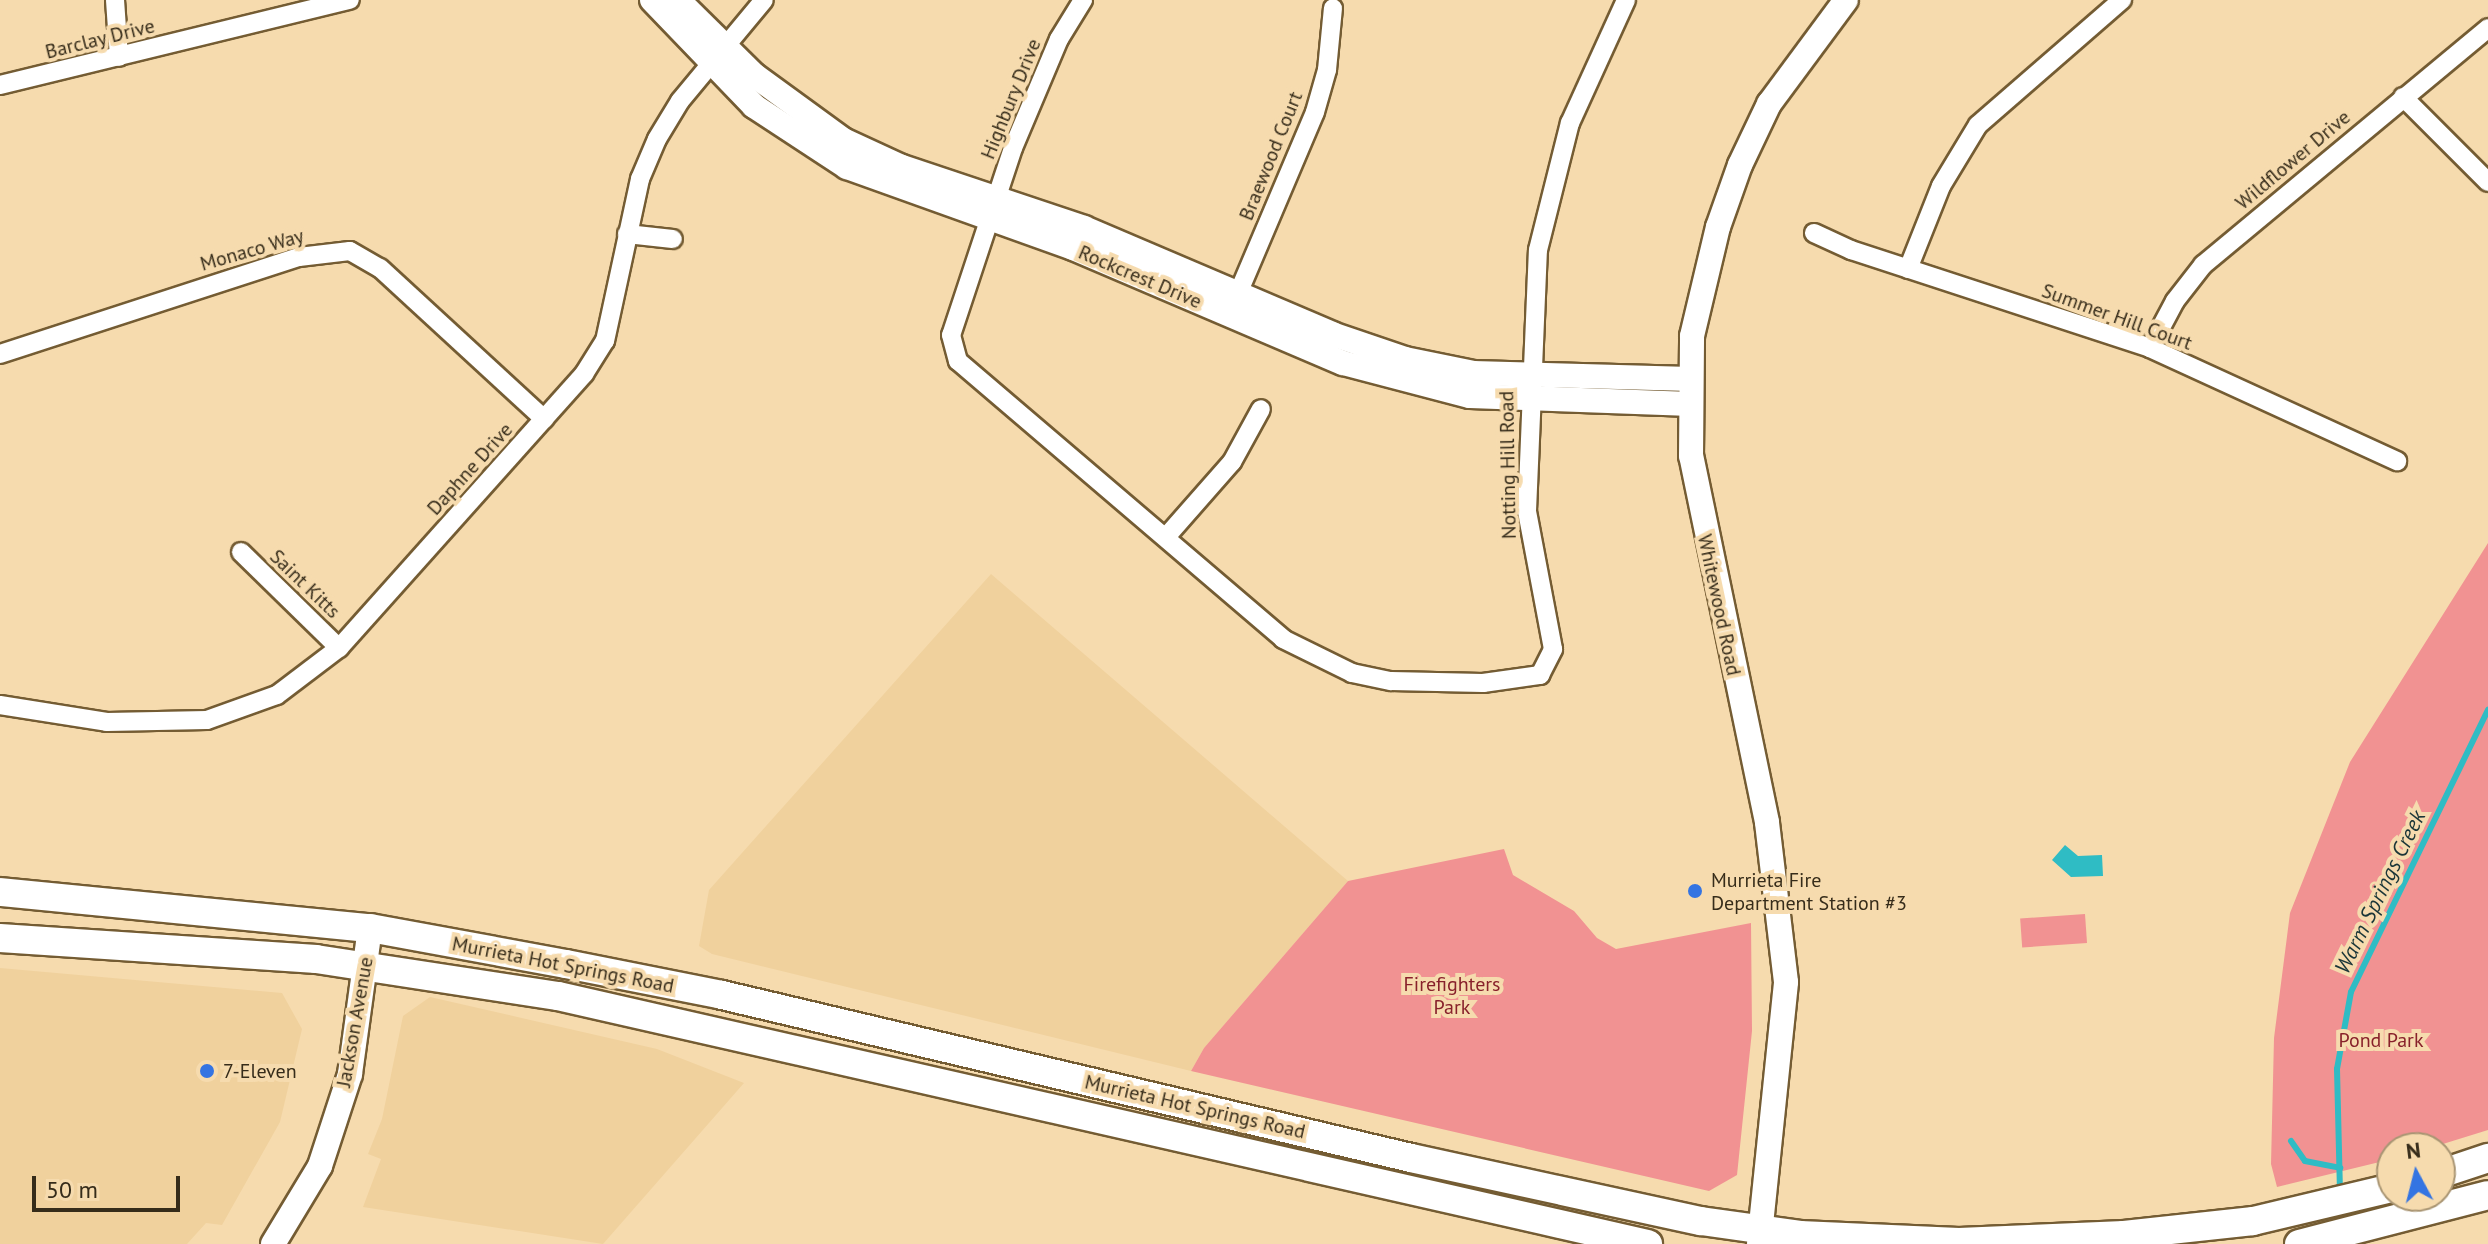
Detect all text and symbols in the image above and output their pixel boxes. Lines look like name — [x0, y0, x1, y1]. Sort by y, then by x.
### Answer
street label: Barclay Drive — [42, 14, 158, 64]
street label: Highbury Drive — [976, 35, 1046, 163]
street label: Braewood Court — [1234, 88, 1308, 224]
street label: Wildflower Drive — [2231, 105, 2355, 215]
street label: Monaco Way — [197, 224, 307, 276]
street label: Rockcrest Drive — [1075, 240, 1205, 314]
street label: Summer Hill Court — [2038, 279, 2196, 355]
street label: Notting Hill Road — [1495, 391, 1521, 539]
street label: Daphne Drive — [422, 418, 518, 520]
street label: Whitewood Road — [1692, 532, 1746, 678]
street label: Saint Kitts — [265, 545, 345, 623]
water label: Warm Springs Creek — [2329, 806, 2431, 978]
place label: Murrieta Fire Department Station #3 — [1711, 868, 1907, 915]
marker: Murrieta Fire Department Station #3 — [1686, 882, 1704, 900]
street label: Murrieta Hot Springs Road — [450, 932, 676, 998]
street label: Jackson Avenue — [332, 955, 378, 1089]
park label: Firefighters Park — [1403, 972, 1501, 1019]
park label: Pond Park — [2339, 1028, 2423, 1052]
place label: 7-Eleven — [223, 1059, 297, 1083]
marker: 7-Eleven — [198, 1062, 216, 1080]
street label: Murrieta Hot Springs Road — [1082, 1070, 1308, 1144]
north arrow — [2376, 1132, 2456, 1212]
text: N — [2404, 1135, 2422, 1165]
scale bar — [36, 1160, 184, 1210]
text: 50 m — [46, 1174, 98, 1205]

